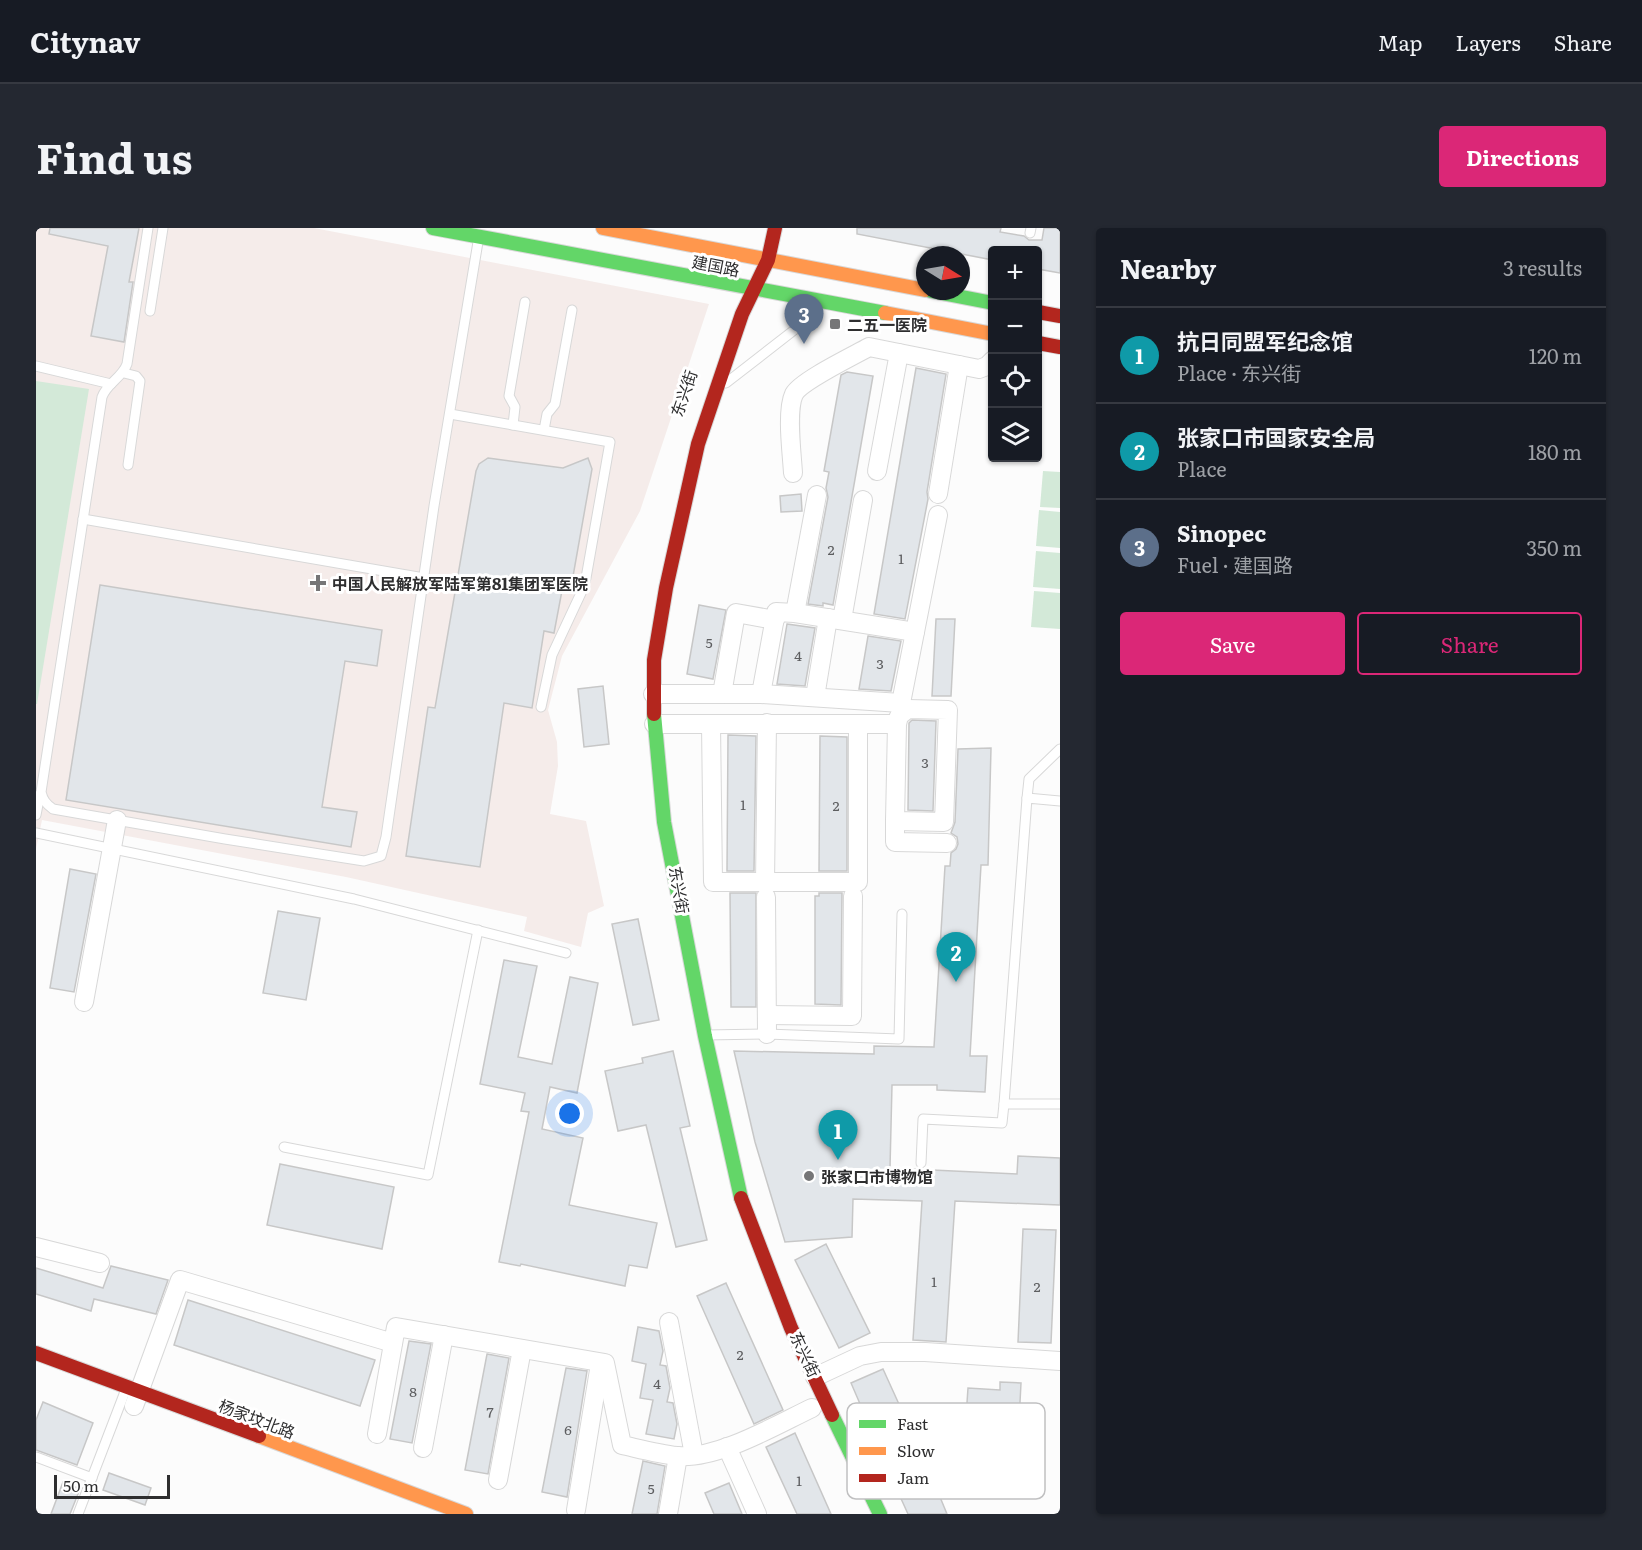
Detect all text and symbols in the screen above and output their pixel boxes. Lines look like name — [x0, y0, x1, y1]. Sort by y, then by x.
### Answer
text: Citynav — [30, 20, 140, 62]
text: Map — [1378, 26, 1423, 57]
text: Layers — [1456, 26, 1521, 57]
text: Share — [1554, 26, 1612, 57]
text: Find us — [36, 125, 193, 187]
button: Directions — [1439, 126, 1606, 187]
north arrow — [916, 246, 970, 300]
map controls — [988, 246, 1042, 462]
button: + — [988, 246, 1042, 300]
text: Nearby — [1120, 248, 1216, 287]
street label: 建国路 — [690, 249, 742, 281]
text: 3 results — [1503, 252, 1582, 282]
pin: 3 — [784, 294, 824, 344]
button: − — [988, 300, 1042, 354]
place label: 二五一医院 — [847, 312, 927, 336]
marker: 二五一医院 — [828, 317, 842, 331]
text: 抗日同盟军纪念馆 — [1177, 324, 1353, 357]
text: 1 — [1135, 340, 1144, 370]
text: 120 m — [1529, 340, 1582, 370]
button: locate — [988, 354, 1042, 408]
text: Place · 东兴街 — [1177, 357, 1301, 387]
street label: 东兴街 — [664, 366, 702, 420]
button: layers — [988, 408, 1042, 462]
text: 张家口市国家安全局 — [1177, 420, 1375, 453]
text: 2 — [1134, 436, 1145, 466]
text: 180 m — [1528, 436, 1582, 466]
text: Place — [1177, 453, 1227, 483]
text: Sinopec — [1177, 516, 1266, 549]
text: 3 — [1134, 532, 1145, 562]
text: 350 m — [1526, 532, 1582, 562]
house number: 2 — [827, 539, 835, 559]
house number: 1 — [898, 548, 904, 568]
text: Fuel · 建国路 — [1177, 549, 1293, 579]
place label: 中国人民解放军陆军第81集团军医院 — [332, 571, 588, 595]
marker: 中国人民解放军陆军第81集团军医院 — [309, 574, 327, 592]
button: Save — [1120, 612, 1345, 675]
button: Share — [1357, 612, 1582, 675]
house number: 5 — [705, 632, 713, 652]
house number: 4 — [794, 645, 802, 665]
house number: 3 — [876, 653, 884, 673]
house number: 3 — [921, 752, 929, 772]
house number: 1 — [740, 794, 746, 814]
house number: 2 — [832, 795, 840, 815]
street label: 东兴街 — [664, 864, 696, 916]
pin: 2 — [936, 932, 976, 982]
your location — [555, 1099, 584, 1128]
pin: 1 — [818, 1110, 858, 1160]
place label: 张家口市博物馆 — [821, 1164, 933, 1188]
marker: 张家口市博物馆 — [802, 1169, 816, 1183]
house number: 1 — [931, 1271, 937, 1291]
house number: 2 — [1033, 1276, 1041, 1296]
street label: 东兴街 — [785, 1327, 827, 1381]
house number: 2 — [736, 1344, 744, 1364]
house number: 4 — [653, 1373, 661, 1393]
house number: 8 — [409, 1381, 417, 1401]
street label: 杨家坟北路 — [215, 1392, 299, 1444]
house number: 7 — [486, 1401, 494, 1421]
legend — [847, 1403, 1045, 1499]
text: Fast — [897, 1411, 929, 1435]
house number: 6 — [564, 1419, 572, 1439]
text: Slow — [897, 1438, 935, 1462]
text: Jam — [897, 1465, 930, 1489]
house number: 1 — [796, 1470, 802, 1490]
scale bar — [54, 1472, 170, 1500]
text: 50 m — [63, 1473, 99, 1497]
house number: 5 — [647, 1478, 655, 1498]

